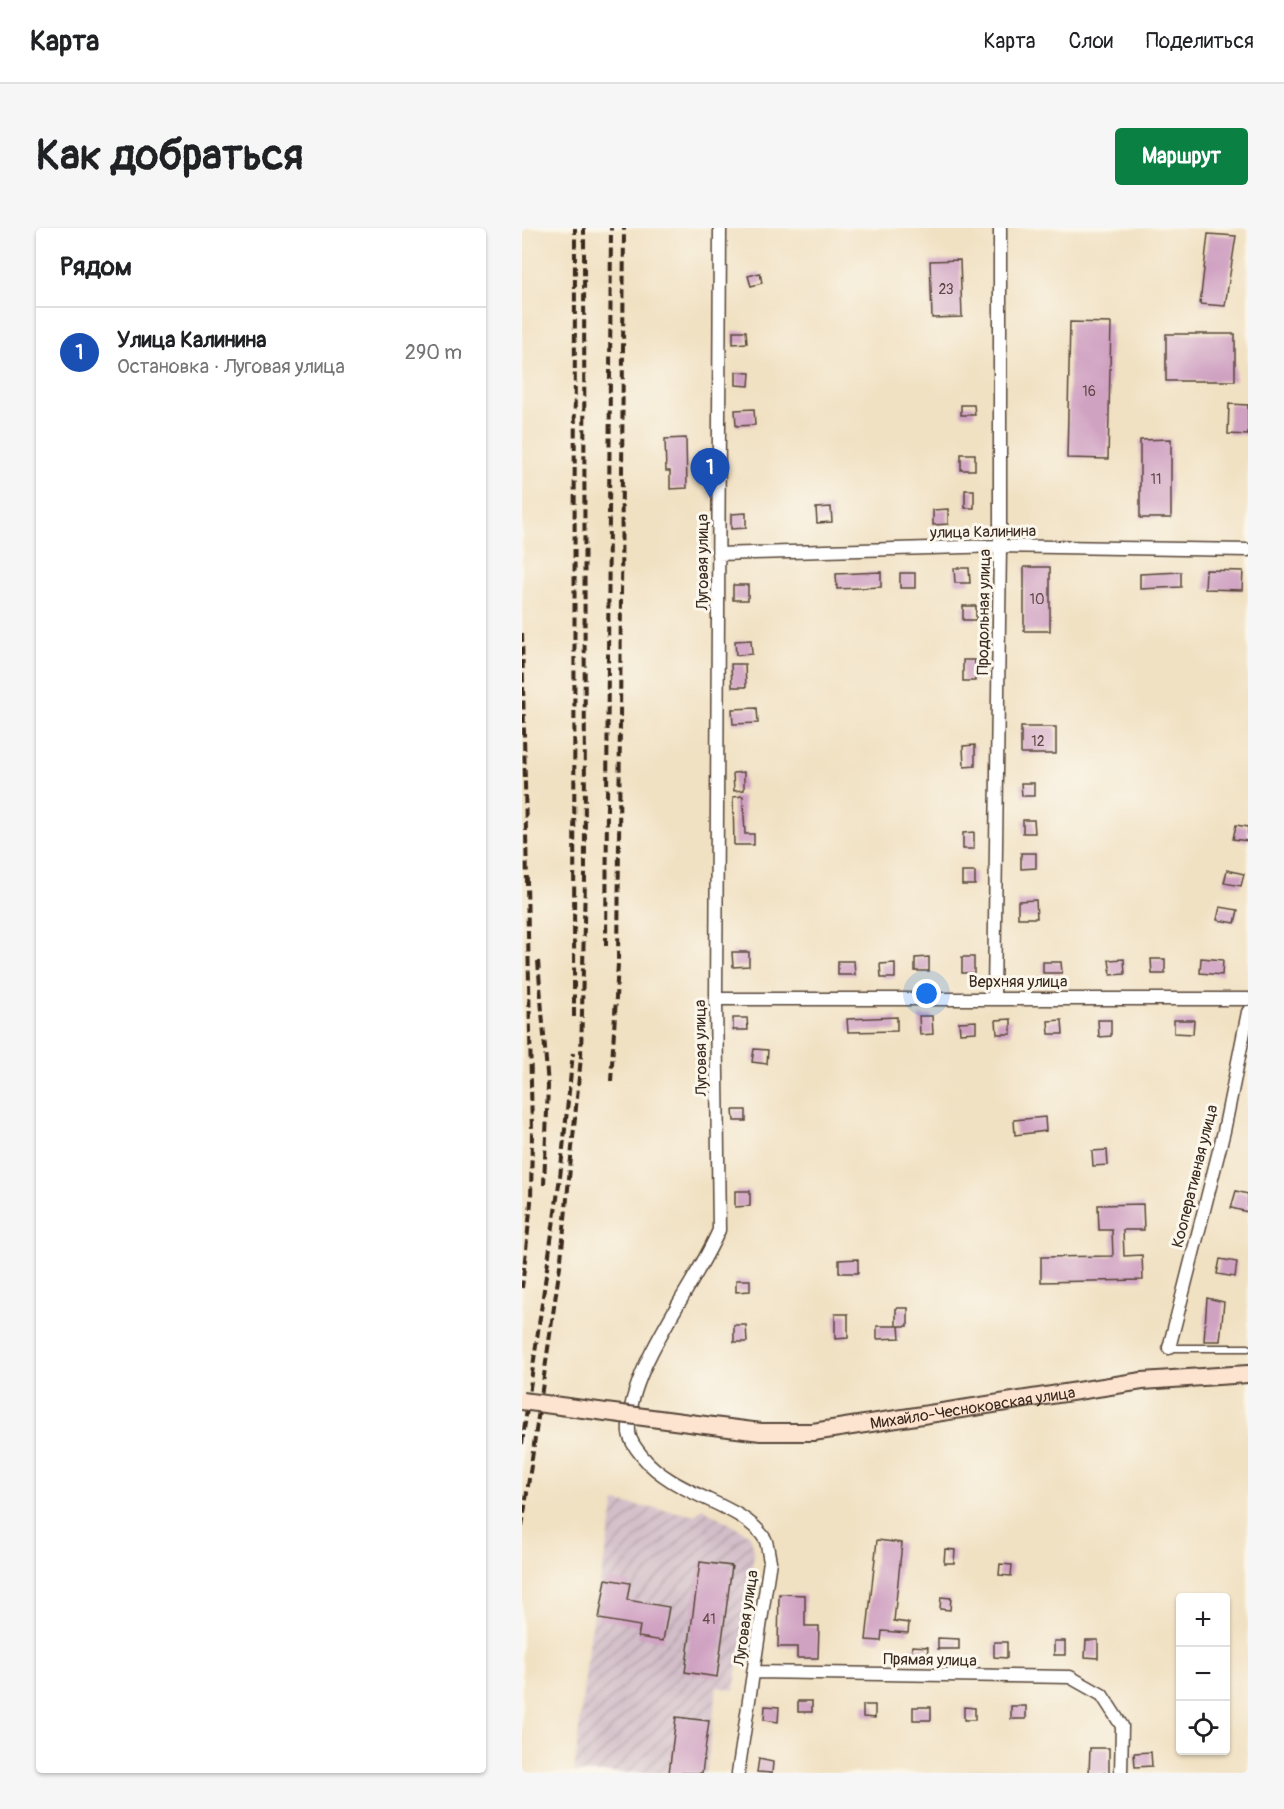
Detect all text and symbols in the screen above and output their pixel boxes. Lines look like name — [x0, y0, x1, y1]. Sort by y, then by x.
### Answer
text: Карта — [30, 24, 99, 59]
text: Карта — [983, 28, 1035, 55]
text: Слои — [1068, 28, 1113, 55]
text: Поделиться — [1146, 28, 1254, 55]
button: Маршрут — [1115, 128, 1248, 185]
text: Как добраться — [36, 130, 303, 182]
text: Рядом — [60, 251, 132, 283]
house number: 23 — [938, 281, 954, 298]
text: Улица Калинина — [117, 326, 267, 354]
text: 1 — [76, 340, 83, 365]
text: 290 m — [405, 340, 462, 365]
text: Остановка · Луговая улица — [117, 354, 345, 379]
house number: 16 — [1082, 383, 1096, 400]
pin: 1 — [690, 448, 729, 498]
house number: 11 — [1151, 471, 1161, 488]
street label: Луговая улица — [693, 514, 713, 611]
street label: улица Калинина — [929, 521, 1036, 543]
street label: Продольная улица — [973, 549, 995, 675]
house number: 10 — [1029, 591, 1045, 608]
house number: 12 — [1031, 733, 1045, 750]
street label: Верхняя улица — [969, 972, 1067, 992]
your location — [912, 979, 941, 1008]
street label: Луговая улица — [690, 1000, 712, 1097]
street label: Кооперативная улица — [1168, 1103, 1222, 1250]
street label: Михайло-Чесноковская улица — [869, 1382, 1077, 1434]
street label: Луговая улица — [729, 1569, 763, 1668]
map controls — [1176, 1593, 1230, 1755]
button: + — [1176, 1593, 1230, 1647]
house number: 41 — [702, 1611, 716, 1628]
button: − — [1176, 1647, 1230, 1701]
street label: Прямая улица — [883, 1649, 977, 1671]
button: locate — [1176, 1701, 1230, 1755]

